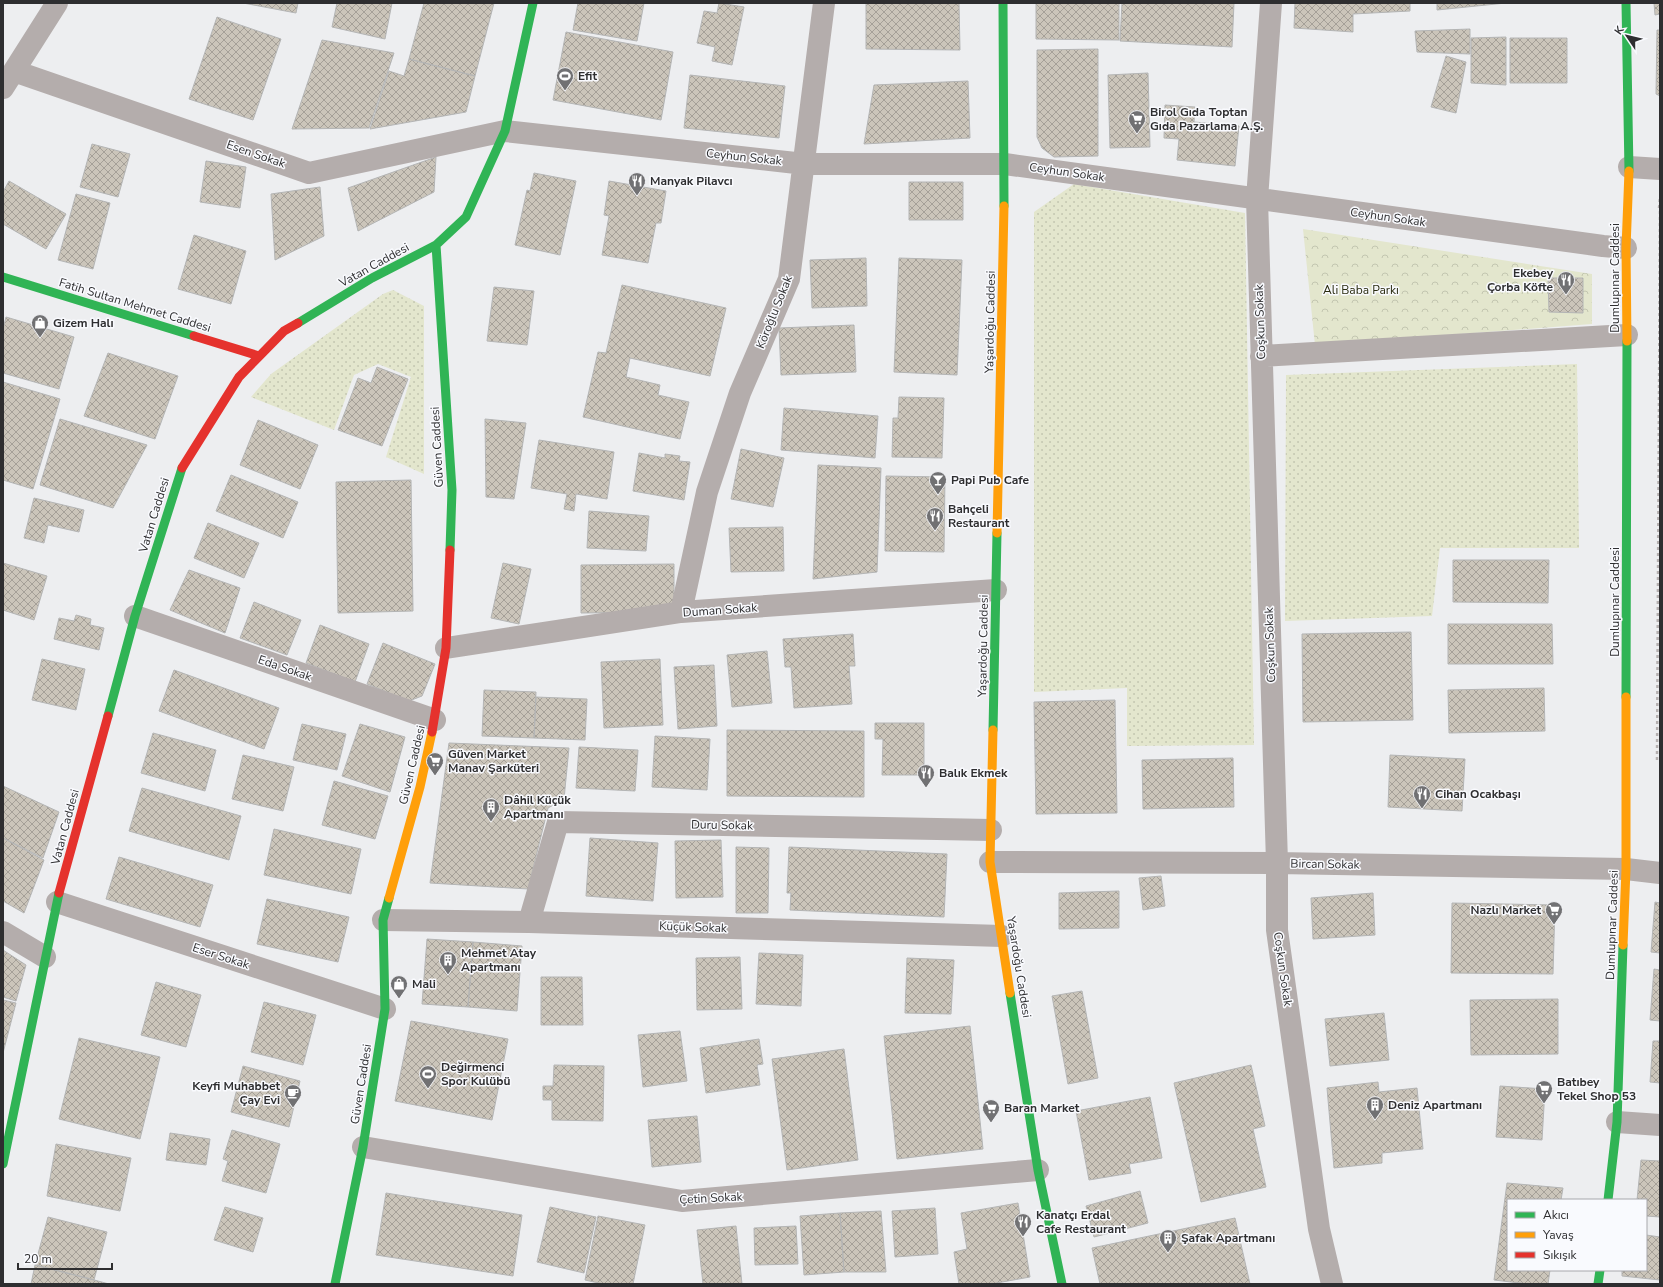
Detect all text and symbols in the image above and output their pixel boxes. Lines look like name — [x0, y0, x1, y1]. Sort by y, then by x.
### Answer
north arrow — [1607, 16, 1647, 56]
text: K — [1611, 23, 1628, 38]
sports icon: Efit — [555, 66, 575, 91]
place label: Efit — [578, 68, 597, 84]
place label: Birol Gıda Toptan Gıda Pazarlama A.Ş. — [1150, 104, 1263, 134]
supermarket icon: Birol Gıda Toptan Gıda Pazarlama A.Ş. — [1127, 109, 1147, 134]
street label: Esen Sokak — [224, 136, 289, 172]
street label: Ceyhun Sokak — [705, 145, 784, 169]
street label: Ceyhun Sokak — [1028, 159, 1107, 185]
restaurant icon: Manyak Pilavcı — [627, 171, 647, 196]
place label: Manyak Pilavcı — [650, 173, 733, 189]
street label: Ceyhun Sokak — [1349, 204, 1428, 230]
street label: Dumlupınar Caddesi — [1607, 223, 1623, 333]
street label: Vatan Caddesi — [335, 239, 412, 291]
place label: Ekebey Çorba Köfte — [1487, 265, 1554, 295]
restaurant icon: Ekebey Çorba Köfte — [1556, 270, 1576, 295]
street label: Yaşardoğu Caddesi — [981, 271, 999, 374]
street label: Köroğlu Sokak — [752, 272, 796, 351]
street label: Fatih Sultan Mehmet Caddesi — [57, 274, 213, 336]
park label: Ali Baba Parkı — [1323, 282, 1399, 298]
street label: Coşkun Sokak — [1251, 283, 1269, 360]
shop icon: Gizem Halı — [30, 313, 50, 338]
place label: Gizem Halı — [53, 315, 113, 331]
street label: Güven Caddesi — [427, 406, 447, 488]
bar icon: Papi Pub Cafe — [928, 470, 948, 495]
place label: Papi Pub Cafe — [951, 472, 1029, 488]
street label: Vatan Caddesi — [135, 476, 173, 555]
place label: Bahçeli Restaurant — [948, 501, 1010, 531]
restaurant icon: Bahçeli Restaurant — [925, 506, 945, 531]
street label: Dumlupınar Caddesi — [1607, 547, 1623, 657]
street label: Yaşardoğu Caddesi — [974, 595, 992, 698]
street label: Duman Sokak — [682, 599, 759, 621]
street label: Coşkun Sokak — [1261, 606, 1279, 683]
street label: Eda Sokak — [256, 651, 315, 685]
street label: Güven Caddesi — [395, 724, 429, 806]
place label: Güven Market Manav Şarküteri — [448, 746, 539, 776]
supermarket icon: Güven Market Manav Şarküteri — [425, 751, 445, 776]
restaurant icon: Balık Ekmek — [916, 763, 936, 788]
place label: Balık Ekmek — [939, 765, 1008, 781]
restaurant icon: Cihan Ocakbaşı — [1412, 784, 1432, 809]
place label: Cihan Ocakbaşı — [1435, 786, 1521, 802]
street label: Vatan Caddesi — [47, 787, 83, 868]
place label: Dâhil Küçük Apartmanı — [504, 792, 571, 822]
building icon: Dâhil Küçük Apartmanı — [481, 797, 501, 822]
street label: Duru Sokak — [691, 816, 754, 834]
street label: Bircan Sokak — [1290, 855, 1361, 873]
street label: Dumlupınar Caddesi — [1602, 870, 1622, 980]
supermarket icon: Nazlı Market — [1544, 900, 1564, 925]
place label: Nazlı Market — [1471, 902, 1541, 918]
street label: Yaşardoğu Caddesi — [1003, 914, 1035, 1019]
street label: Küçük Sokak — [659, 918, 728, 936]
street label: Coşkun Sokak — [1270, 931, 1296, 1008]
street label: Eser Sokak — [191, 939, 252, 973]
place label: Mehmet Atay Apartmanı — [461, 945, 537, 975]
building icon: Mehmet Atay Apartmanı — [438, 950, 458, 975]
shop icon: Mali — [389, 974, 409, 999]
place label: Mali — [412, 976, 436, 992]
street label: Güven Caddesi — [347, 1043, 375, 1125]
place label: Değirmenci Spor Kulübü — [441, 1059, 510, 1089]
sports icon: Değirmenci Spor Kulübü — [418, 1064, 438, 1089]
place label: Batıbey Tekel Shop 53 — [1557, 1074, 1636, 1104]
place label: Keyfi Muhabbet Çay Evi — [192, 1078, 280, 1108]
supermarket icon: Batıbey Tekel Shop 53 — [1534, 1079, 1554, 1104]
cafe icon: Keyfi Muhabbet Çay Evi — [283, 1083, 303, 1108]
building icon: Deniz Apartmanı — [1365, 1095, 1385, 1120]
place label: Deniz Apartmanı — [1388, 1097, 1482, 1113]
supermarket icon: Baran Market — [981, 1098, 1001, 1123]
place label: Baran Market — [1004, 1100, 1080, 1116]
street label: Çetin Sokak — [679, 1188, 744, 1208]
legend — [1507, 1199, 1647, 1271]
place label: Kanatçı Erdal Cafe Restaurant — [1036, 1207, 1126, 1237]
text: Akıcı — [1543, 1207, 1569, 1223]
restaurant icon: Kanatçı Erdal Cafe Restaurant — [1013, 1212, 1033, 1237]
text: Yavaş — [1542, 1227, 1574, 1243]
building icon: Şafak Apartmanı — [1158, 1228, 1178, 1253]
place label: Şafak Apartmanı — [1181, 1230, 1275, 1246]
scale bar — [18, 1245, 112, 1271]
text: Sıkışık — [1543, 1247, 1578, 1263]
text: 20 m — [24, 1251, 52, 1267]

